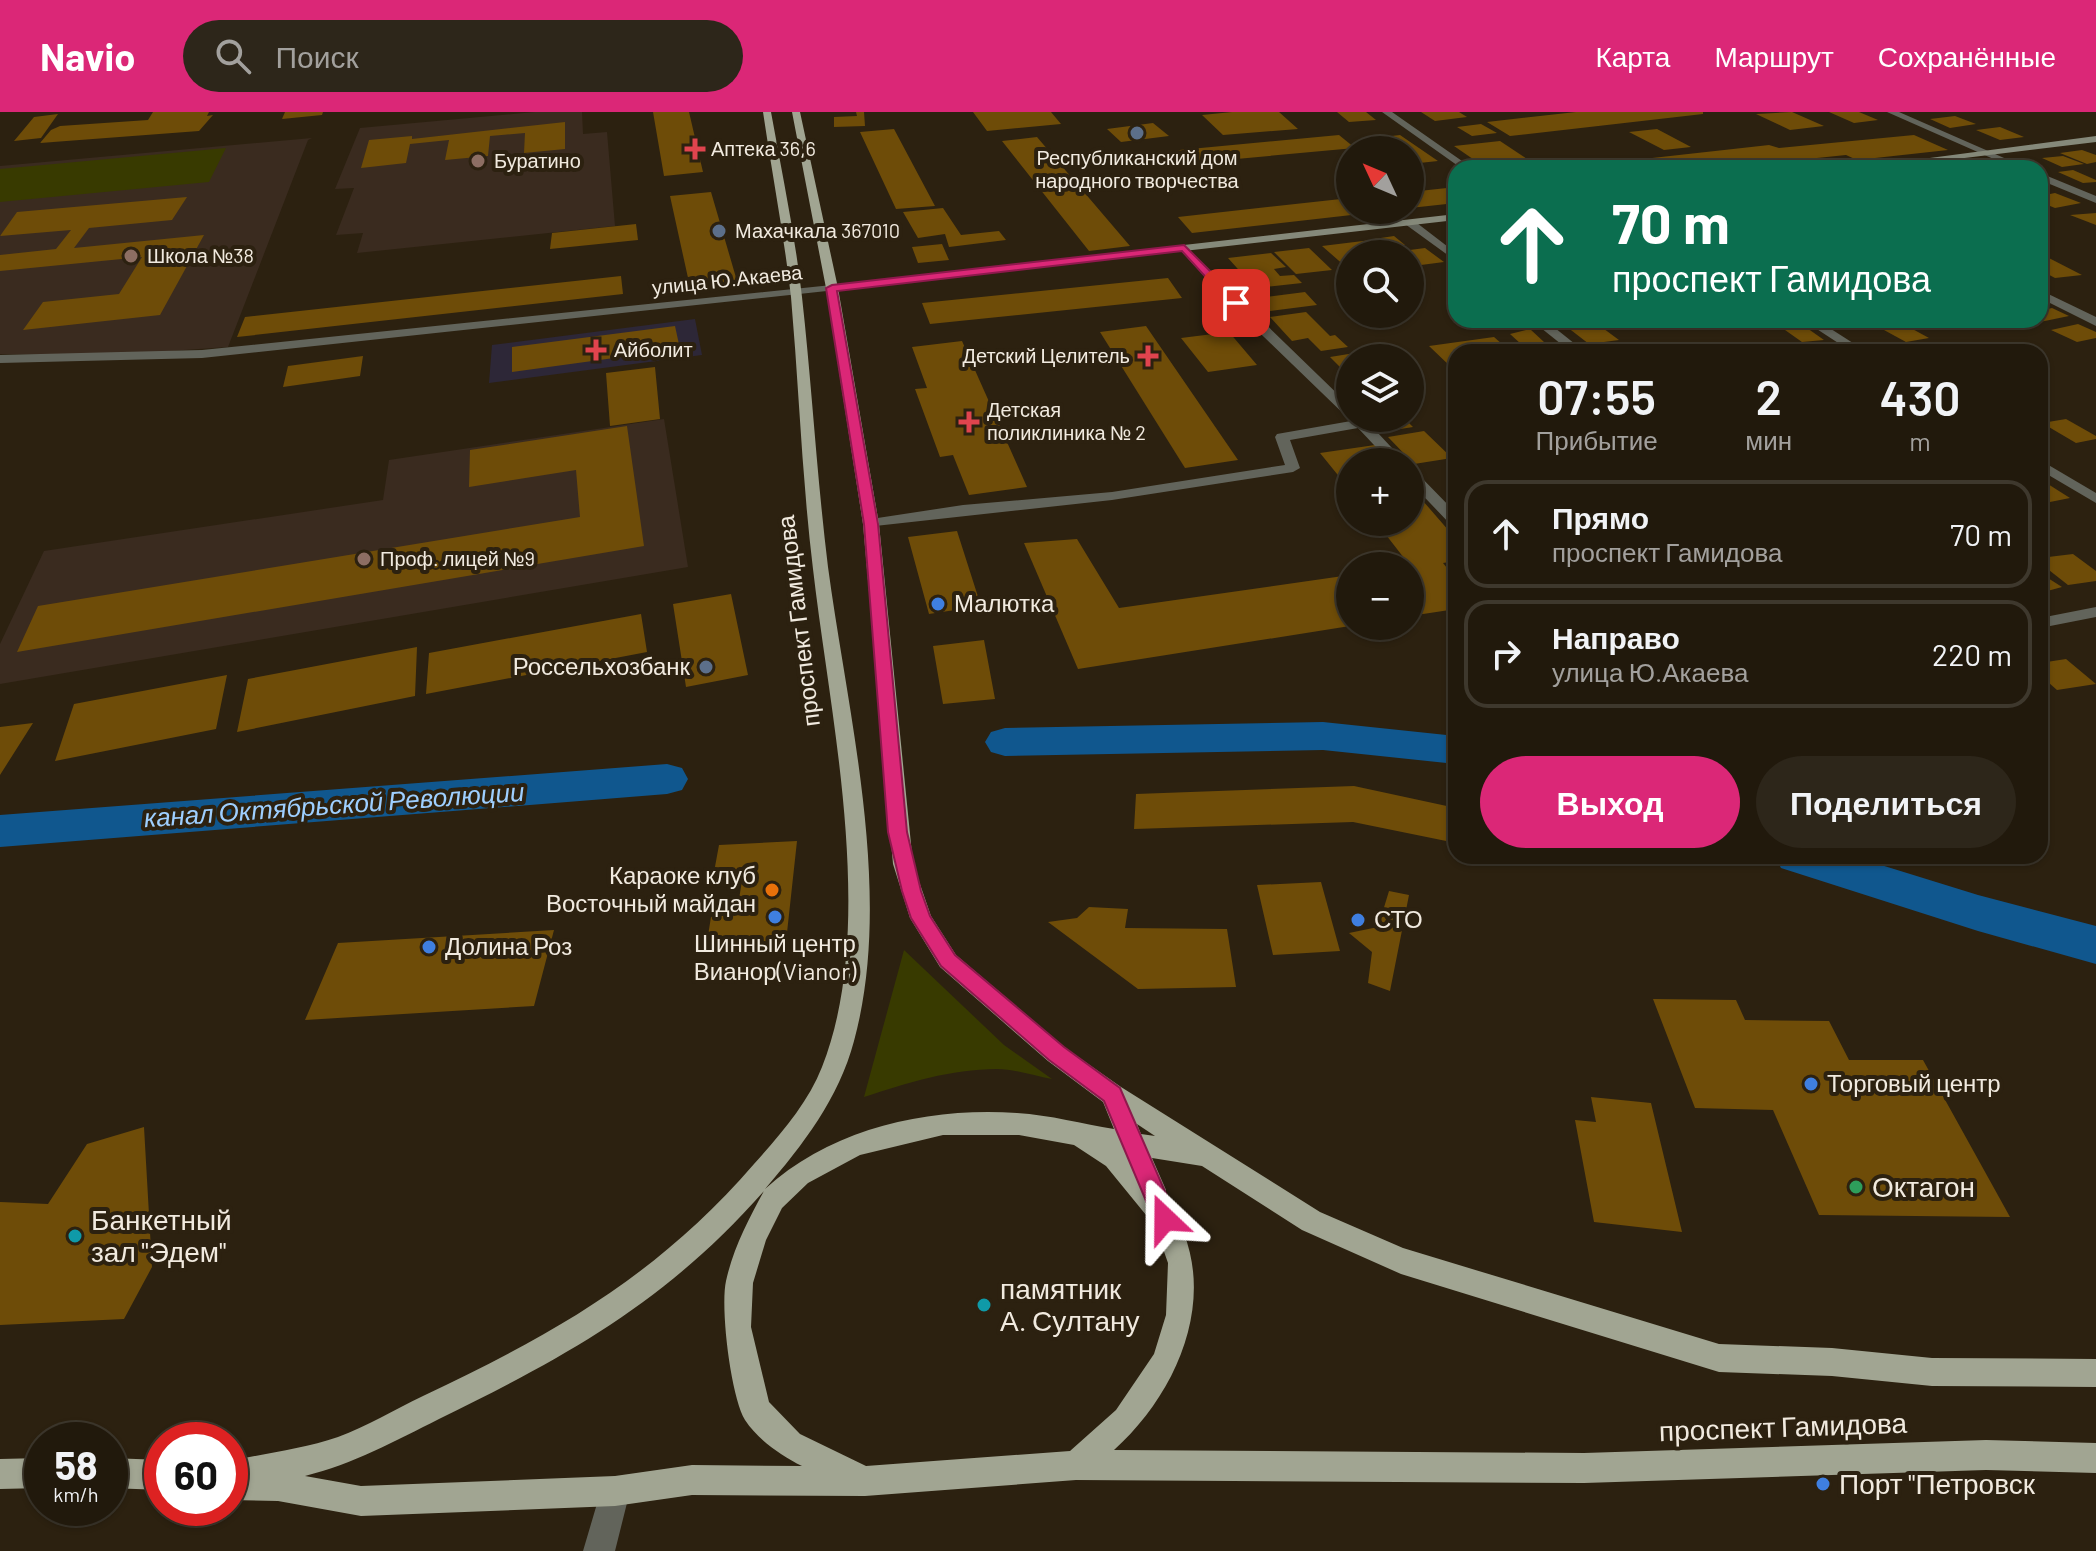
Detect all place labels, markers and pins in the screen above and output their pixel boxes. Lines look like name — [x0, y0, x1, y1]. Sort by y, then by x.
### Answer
marker: Республиканский дом народного творчества — [1128, 124, 1146, 142]
place label: Аптека 36,6 — [711, 136, 816, 160]
marker: Аптека 36,6 — [686, 140, 704, 158]
place label: Республиканский дом народного творчества — [1035, 145, 1240, 192]
place label: Буратино — [494, 148, 581, 172]
marker: Буратино — [469, 152, 487, 170]
place label: Махачкала 367010 — [735, 218, 900, 242]
marker: Махачкала 367010 — [710, 222, 728, 240]
place label: Школа №38 — [147, 243, 254, 267]
marker: Школа №38 — [122, 247, 140, 265]
pin — [1202, 269, 1270, 337]
place label: Айболит — [614, 337, 693, 361]
marker: Айболит — [585, 339, 607, 361]
place label: Детский Целитель — [962, 343, 1130, 367]
marker: Детский Целитель — [1137, 345, 1159, 367]
place label: Детская поликлиника № 2 — [987, 397, 1146, 444]
marker: Детская поликлиника № 2 — [958, 411, 980, 433]
place label: Проф. лицей №9 — [380, 546, 535, 570]
marker: Проф. лицей №9 — [355, 550, 373, 568]
place label: Малютка — [954, 588, 1055, 617]
marker: Малютка — [929, 595, 947, 613]
place label: Россельхозбанк — [513, 651, 690, 680]
marker: Россельхозбанк — [697, 658, 715, 676]
place label: Караоке клуб Восточный майдан — [546, 860, 756, 917]
marker: Караоке клуб Восточный майдан — [763, 881, 781, 899]
place label: СТО — [1374, 904, 1423, 933]
marker: Шинный центр Вианор(Vianor) — [766, 908, 784, 926]
marker: СТО — [1349, 911, 1367, 929]
place label: Шинный центр Вианор(Vianor) — [694, 928, 857, 985]
place label: Долина Роз — [445, 931, 572, 960]
marker: Долина Роз — [420, 938, 438, 956]
place label: Торговый центр — [1827, 1068, 2001, 1097]
marker: Торговый центр — [1802, 1075, 1820, 1093]
place label: Октагон — [1872, 1169, 1975, 1203]
marker: Октагон — [1847, 1178, 1865, 1196]
place label: Банкетный зал "Эдем" — [91, 1202, 232, 1268]
marker: Банкетный зал "Эдем" — [66, 1227, 84, 1245]
place label: памятник А. Султану — [1000, 1271, 1140, 1337]
marker: памятник А. Султану — [975, 1296, 993, 1314]
place label: Порт "Петровск — [1839, 1466, 2036, 1500]
marker: Порт "Петровск — [1814, 1475, 1832, 1493]

